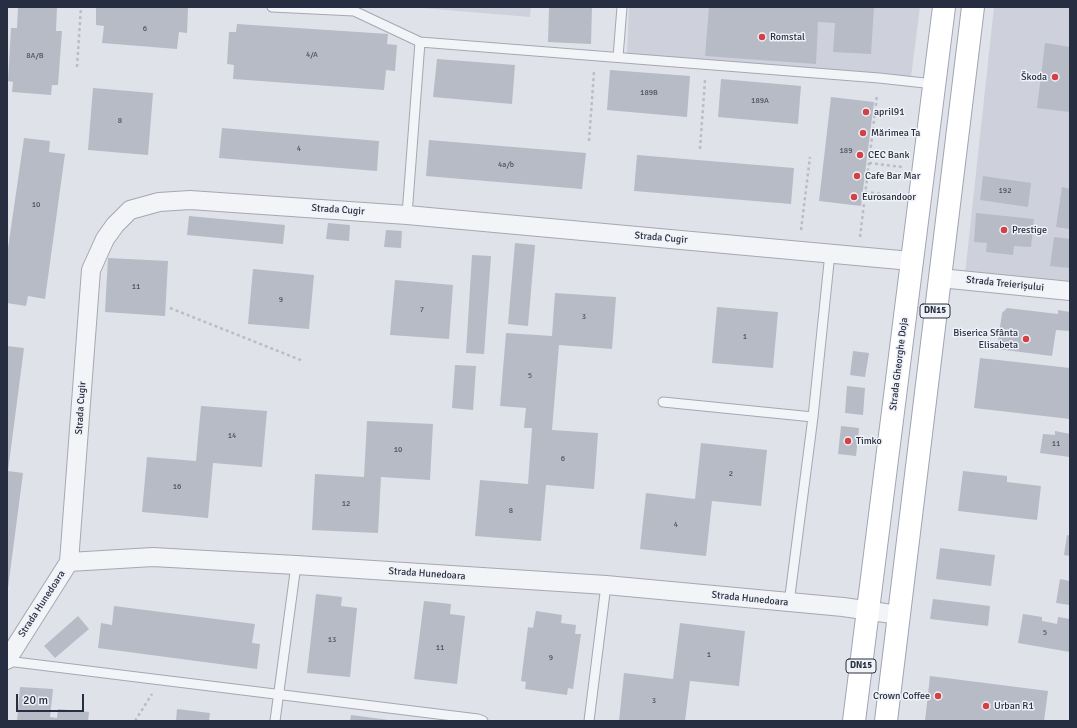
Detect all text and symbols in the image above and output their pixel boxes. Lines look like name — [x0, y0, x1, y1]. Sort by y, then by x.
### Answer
house number: 6 — [143, 24, 147, 34]
place label: Romstal — [770, 31, 805, 43]
marker: Romstal — [757, 32, 767, 42]
house number: 4/A — [306, 50, 318, 60]
house number: 8A/B — [26, 51, 44, 61]
place label: Škoda — [1021, 71, 1047, 83]
marker: Škoda — [1050, 72, 1060, 82]
house number: 189B — [640, 88, 658, 98]
house number: 189A — [751, 96, 769, 106]
place label: april91 — [874, 106, 905, 118]
marker: april91 — [861, 107, 871, 117]
house number: 8 — [118, 116, 122, 126]
place label: Mărimea Ta — [871, 127, 920, 139]
marker: Mărimea Ta — [858, 128, 868, 138]
house number: 4 — [297, 144, 301, 154]
house number: 189 — [840, 146, 852, 156]
place label: CEC Bank — [868, 149, 909, 161]
marker: CEC Bank — [855, 150, 865, 160]
house number: 4a/b — [498, 160, 514, 170]
place label: Cafe Bar Mar — [865, 170, 920, 182]
marker: Cafe Bar Mar — [852, 171, 862, 181]
house number: 192 — [999, 186, 1011, 196]
place label: Eurosandoor — [862, 191, 916, 203]
marker: Eurosandoor — [849, 192, 859, 202]
house number: 10 — [32, 200, 40, 210]
street label: Strada Cugir — [311, 202, 365, 218]
place label: Prestige — [1012, 224, 1047, 236]
marker: Prestige — [999, 225, 1009, 235]
street label: Strada Cugir — [634, 230, 688, 246]
street label: Strada Treierișului — [965, 274, 1045, 294]
house number: 11 — [132, 282, 140, 292]
house number: 9 — [279, 295, 283, 305]
road number: DN15 — [920, 304, 950, 318]
house number: 7 — [420, 305, 424, 315]
house number: 3 — [582, 312, 586, 322]
street label: Strada Gheorghe Doja — [887, 317, 911, 411]
place label: Biserica Sfânta Elisabeta — [953, 327, 1018, 350]
house number: 1 — [743, 332, 747, 342]
marker: Biserica Sfânta Elisabeta — [1021, 334, 1031, 344]
house number: 5 — [528, 371, 532, 381]
street label: Strada Cugir — [73, 381, 89, 435]
house number: 14 — [228, 431, 236, 441]
place label: Timko — [856, 435, 882, 447]
marker: Timko — [843, 436, 853, 446]
house number: 11 — [1052, 439, 1060, 449]
house number: 10 — [394, 445, 402, 455]
house number: 6 — [561, 454, 565, 464]
house number: 2 — [729, 469, 733, 479]
house number: 16 — [173, 482, 181, 492]
house number: 12 — [342, 499, 350, 509]
house number: 8 — [509, 506, 513, 516]
house number: 4 — [674, 520, 678, 530]
street label: Strada Hunedoara — [388, 565, 466, 583]
street label: Strada Hunedoara — [16, 568, 68, 640]
street label: Strada Hunedoara — [711, 589, 789, 609]
house number: 5 — [1043, 628, 1047, 638]
house number: 13 — [328, 635, 336, 645]
house number: 11 — [436, 643, 444, 653]
house number: 1 — [707, 650, 711, 660]
house number: 9 — [549, 653, 553, 663]
road number: DN15 — [846, 659, 876, 673]
scale bar — [18, 686, 86, 712]
place label: Crown Coffee — [873, 690, 930, 702]
marker: Crown Coffee — [933, 691, 943, 701]
text: 20 m — [23, 693, 48, 708]
house number: 3 — [652, 696, 656, 706]
place label: Urban R1 — [994, 700, 1034, 712]
marker: Urban R1 — [981, 701, 991, 711]

